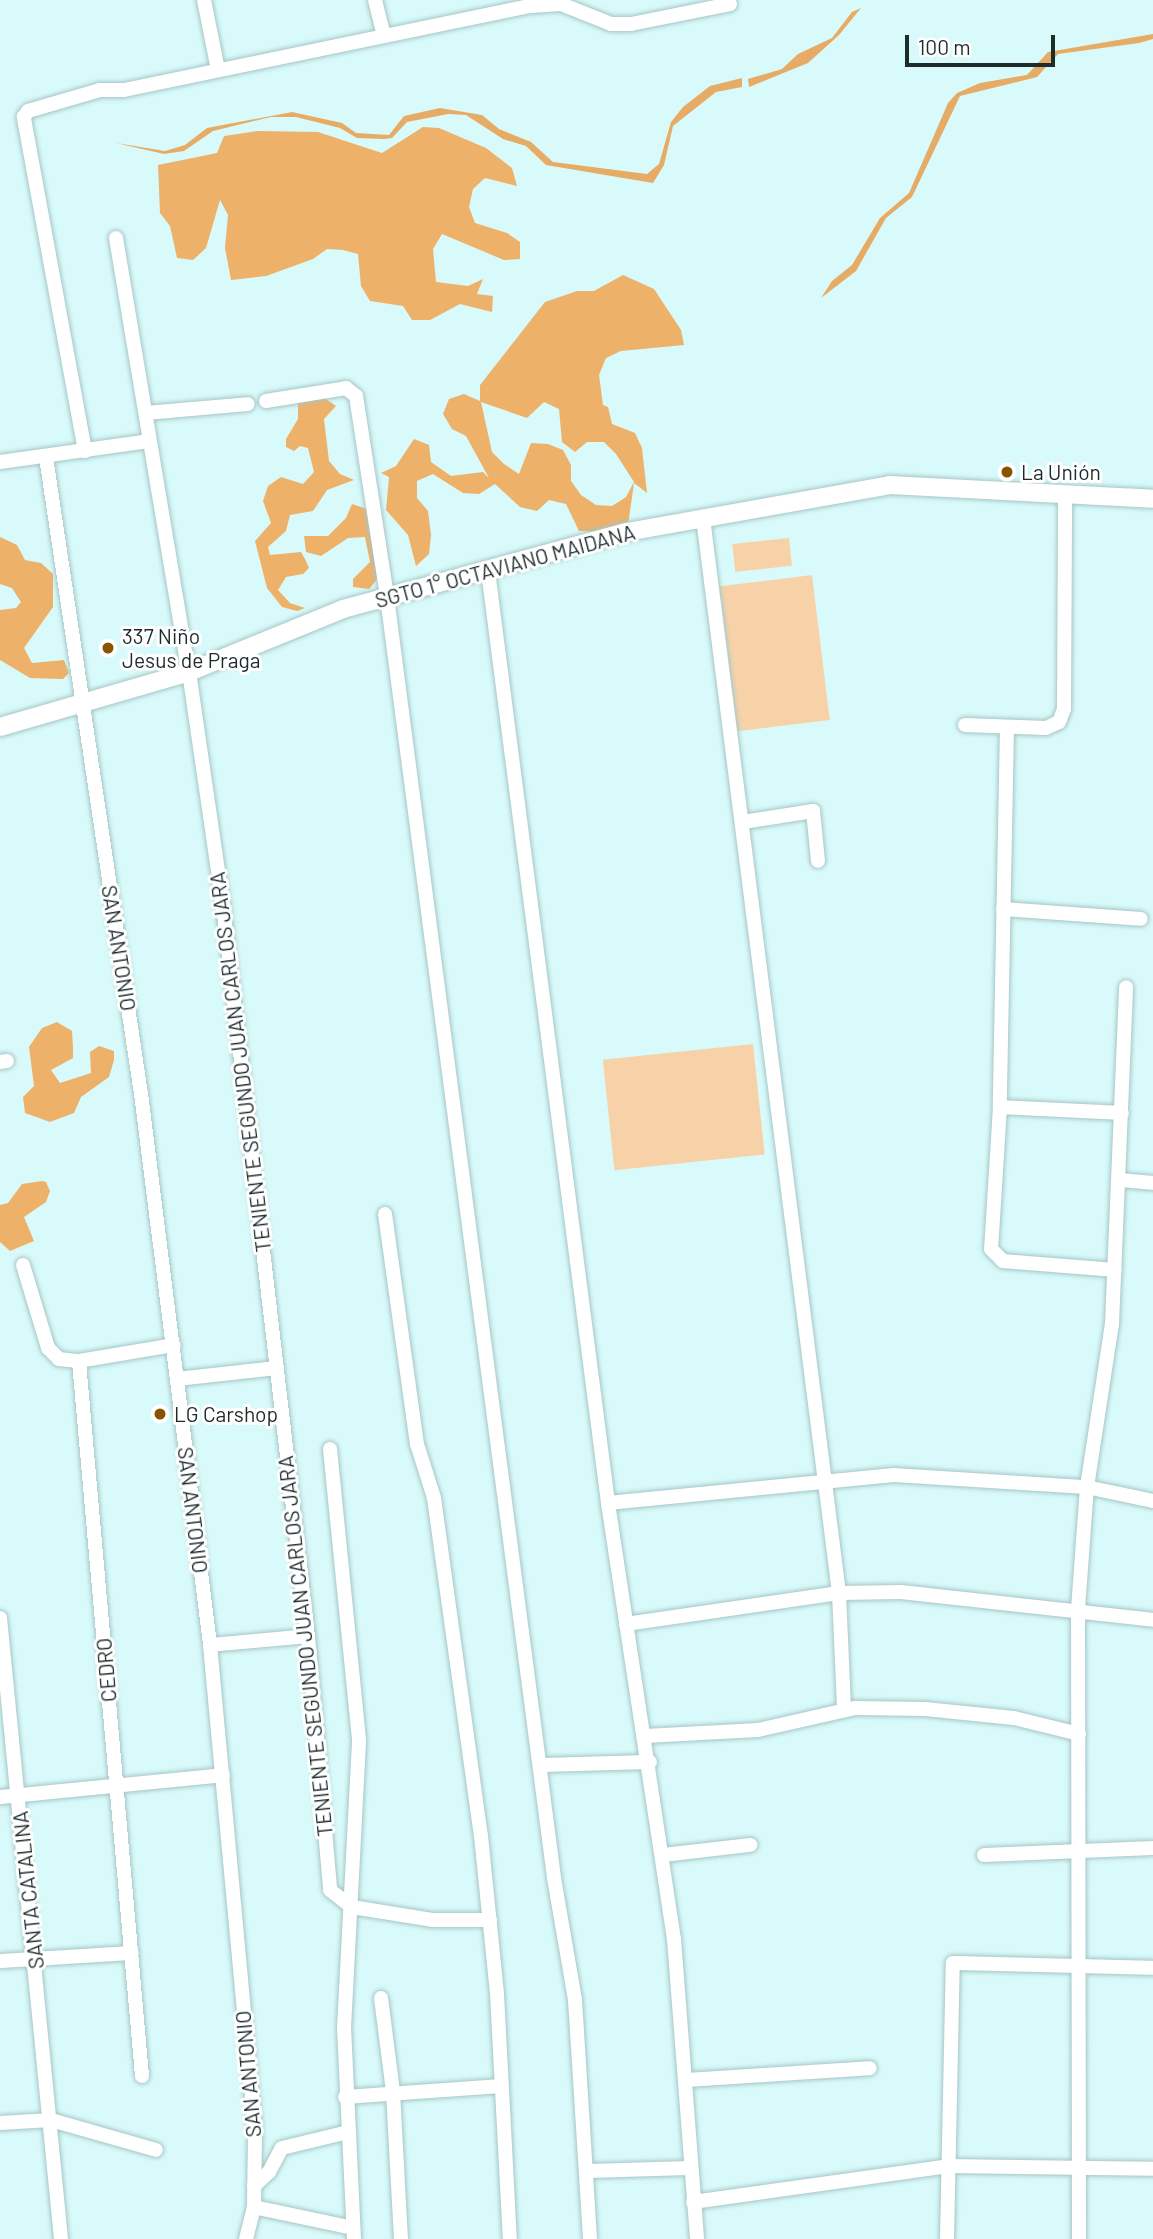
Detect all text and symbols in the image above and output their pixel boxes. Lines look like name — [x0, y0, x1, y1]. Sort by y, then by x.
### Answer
scale bar — [908, 21, 1058, 65]
text: 100 m — [918, 34, 971, 59]
place label: La Unión — [1021, 459, 1101, 485]
marker: La Unión — [999, 464, 1015, 480]
street label: SGTO 1° OCTAVIANO MAIDANA — [372, 519, 638, 613]
place label: 337 Niño Jesus de Praga — [122, 623, 260, 673]
marker: 337 Niño Jesus de Praga — [100, 640, 116, 656]
street label: TENIENTE SEGUNDO JUAN CARLOS JARA — [204, 870, 276, 1254]
street label: SAN ANTONIO — [97, 883, 141, 1013]
place label: LG Carshop — [174, 1401, 278, 1427]
marker: LG Carshop — [152, 1406, 168, 1422]
street label: SAN ANTONIO — [173, 1445, 213, 1575]
street label: TENIENTE SEGUNDO JUAN CARLOS JARA — [272, 1454, 338, 1838]
street label: CEDRO — [91, 1637, 121, 1703]
street label: SANTA CATALINA — [7, 1810, 49, 1970]
street label: SAN ANTONIO — [230, 2010, 266, 2138]

